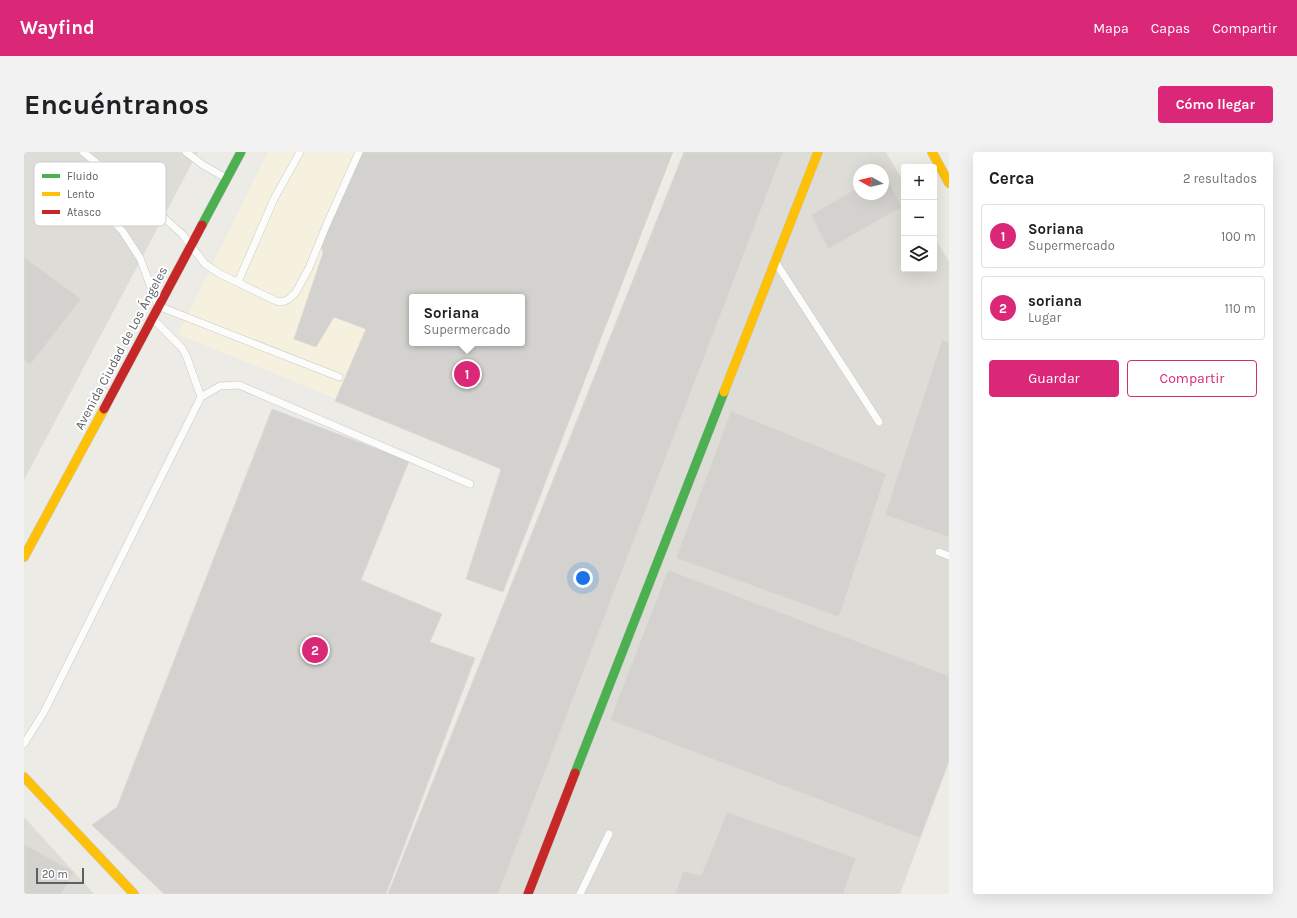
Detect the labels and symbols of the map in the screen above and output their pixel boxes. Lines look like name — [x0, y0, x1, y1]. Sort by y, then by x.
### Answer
legend — [34, 162, 166, 226]
north arrow — [853, 164, 889, 200]
text: Fluido — [67, 170, 98, 183]
text: Lento — [67, 188, 95, 201]
text: Atasco — [67, 206, 101, 219]
street label: Avenida Ciudad de Los Ángeles — [70, 263, 171, 432]
pin: 1 — [454, 359, 480, 389]
your location — [573, 568, 593, 588]
pin: 2 — [302, 635, 328, 665]
scale bar — [36, 866, 84, 885]

